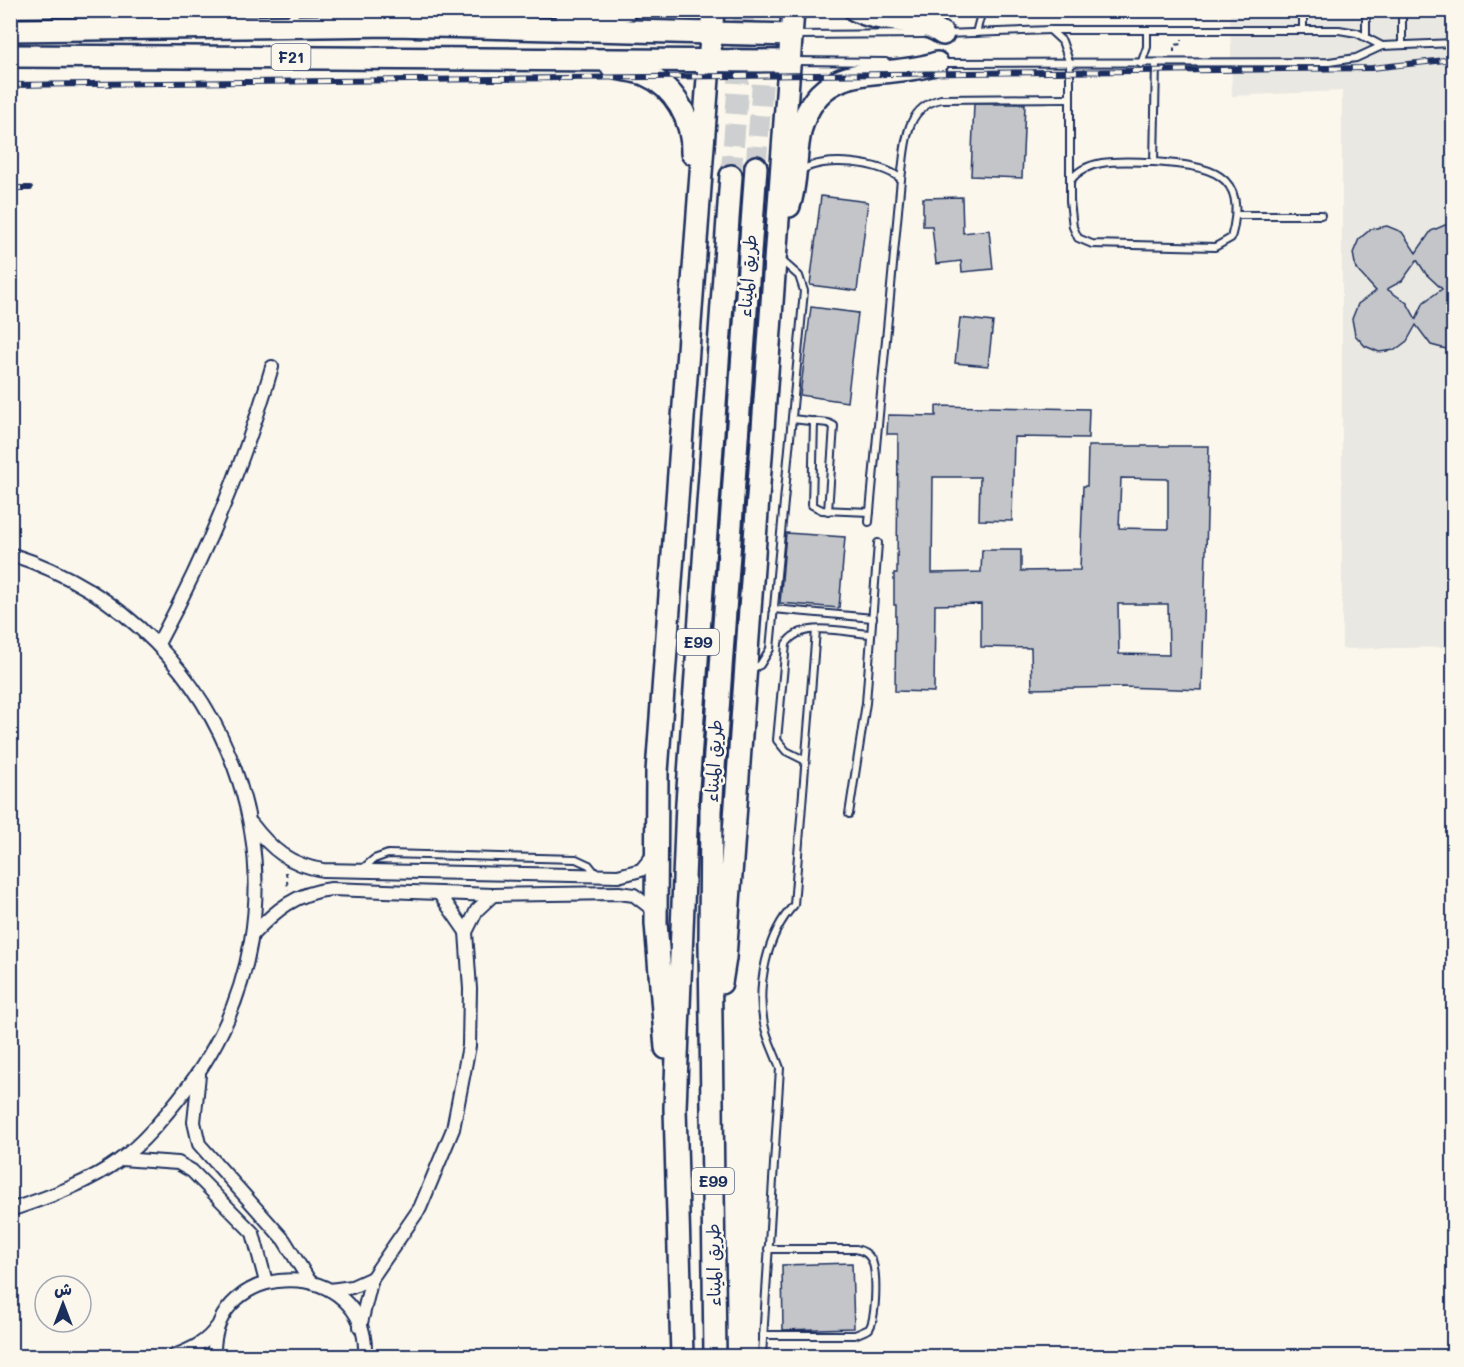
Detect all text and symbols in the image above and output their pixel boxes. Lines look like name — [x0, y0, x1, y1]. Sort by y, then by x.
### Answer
road number: F21 — [272, 44, 310, 70]
street label: طريق الميناء — [732, 234, 762, 318]
road number: E99 — [677, 629, 719, 655]
street label: طريق الميناء — [699, 719, 727, 803]
road number: E99 — [692, 1168, 734, 1194]
street label: طريق الميناء — [700, 1223, 726, 1307]
north arrow — [33, 1274, 93, 1334]
text: ش — [54, 1278, 72, 1299]

